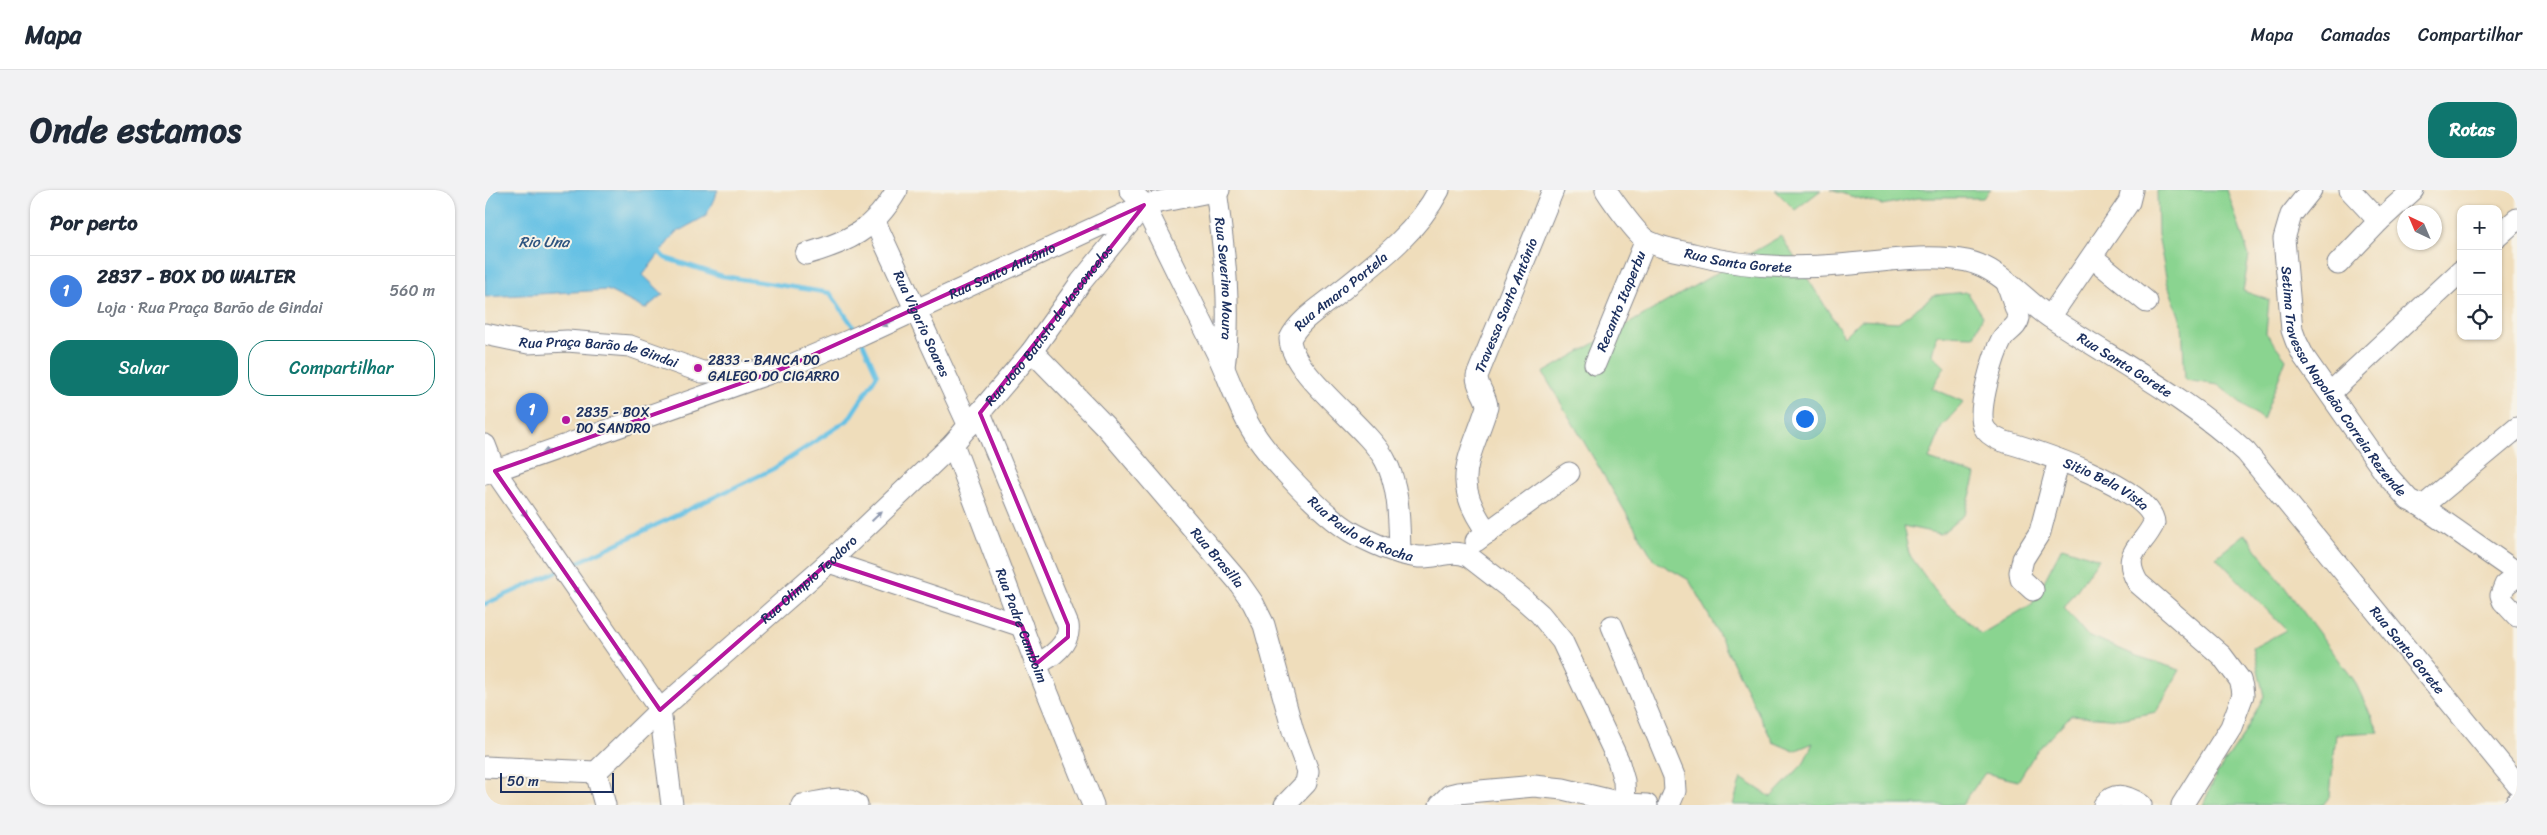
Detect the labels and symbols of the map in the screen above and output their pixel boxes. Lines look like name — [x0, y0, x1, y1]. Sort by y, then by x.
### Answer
north arrow — [2397, 205, 2442, 250]
street label: Rua Severino Moura — [1207, 216, 1239, 340]
one-way arrow — [1092, 222, 1106, 230]
water label: Rio Una — [519, 229, 571, 255]
street label: Travessa Santo Antônio — [1467, 234, 1545, 377]
street label: Rua Santo Antônio — [944, 235, 1060, 307]
street label: Rua João Batista de Vasconcelos — [978, 238, 1120, 412]
street label: Rua Santa Gorete — [1682, 241, 1792, 280]
street label: Rua Amaro Portela — [1288, 246, 1394, 337]
street label: Recanto Itaperbu — [1589, 246, 1654, 356]
street label: Setima Travessa Napoleão Correia Rezende — [2273, 265, 2413, 503]
street label: Rua Vigario Soares — [886, 266, 957, 382]
one-way arrow — [881, 319, 896, 328]
street label: Rua Santa Gorete — [2072, 326, 2177, 405]
street label: Rua Praça Barão de Gindai — [517, 329, 683, 376]
place label: 2833 - BANCA DO GALEGO DO CIGARRO — [708, 348, 840, 389]
marker: 2833 - BANCA DO GALEGO DO CIGARRO — [692, 362, 704, 374]
pin: 1 — [516, 393, 548, 434]
one-way arrow — [695, 394, 710, 401]
place label: 2835 - BOX DO SANDRO — [576, 400, 651, 441]
your location — [1792, 406, 1818, 432]
marker: 2835 - BOX DO SANDRO — [560, 414, 572, 426]
one-way arrow — [541, 448, 556, 456]
street label: Sitio Bela Vista — [2059, 450, 2155, 517]
street label: Rua Paulo da Rocha — [1302, 490, 1416, 569]
one-way arrow — [518, 504, 528, 517]
one-way arrow — [871, 511, 883, 523]
street label: Rua Brasilia — [1184, 522, 1251, 593]
street label: Rua Olimpio Teodoro — [754, 529, 863, 630]
street label: Rua Padre Camboim — [988, 565, 1055, 687]
one-way arrow — [570, 581, 580, 594]
street label: Rua Santa Gorete — [2363, 600, 2451, 700]
one-way arrow — [618, 652, 628, 665]
one-way arrow — [690, 673, 703, 684]
scale bar — [500, 770, 614, 793]

